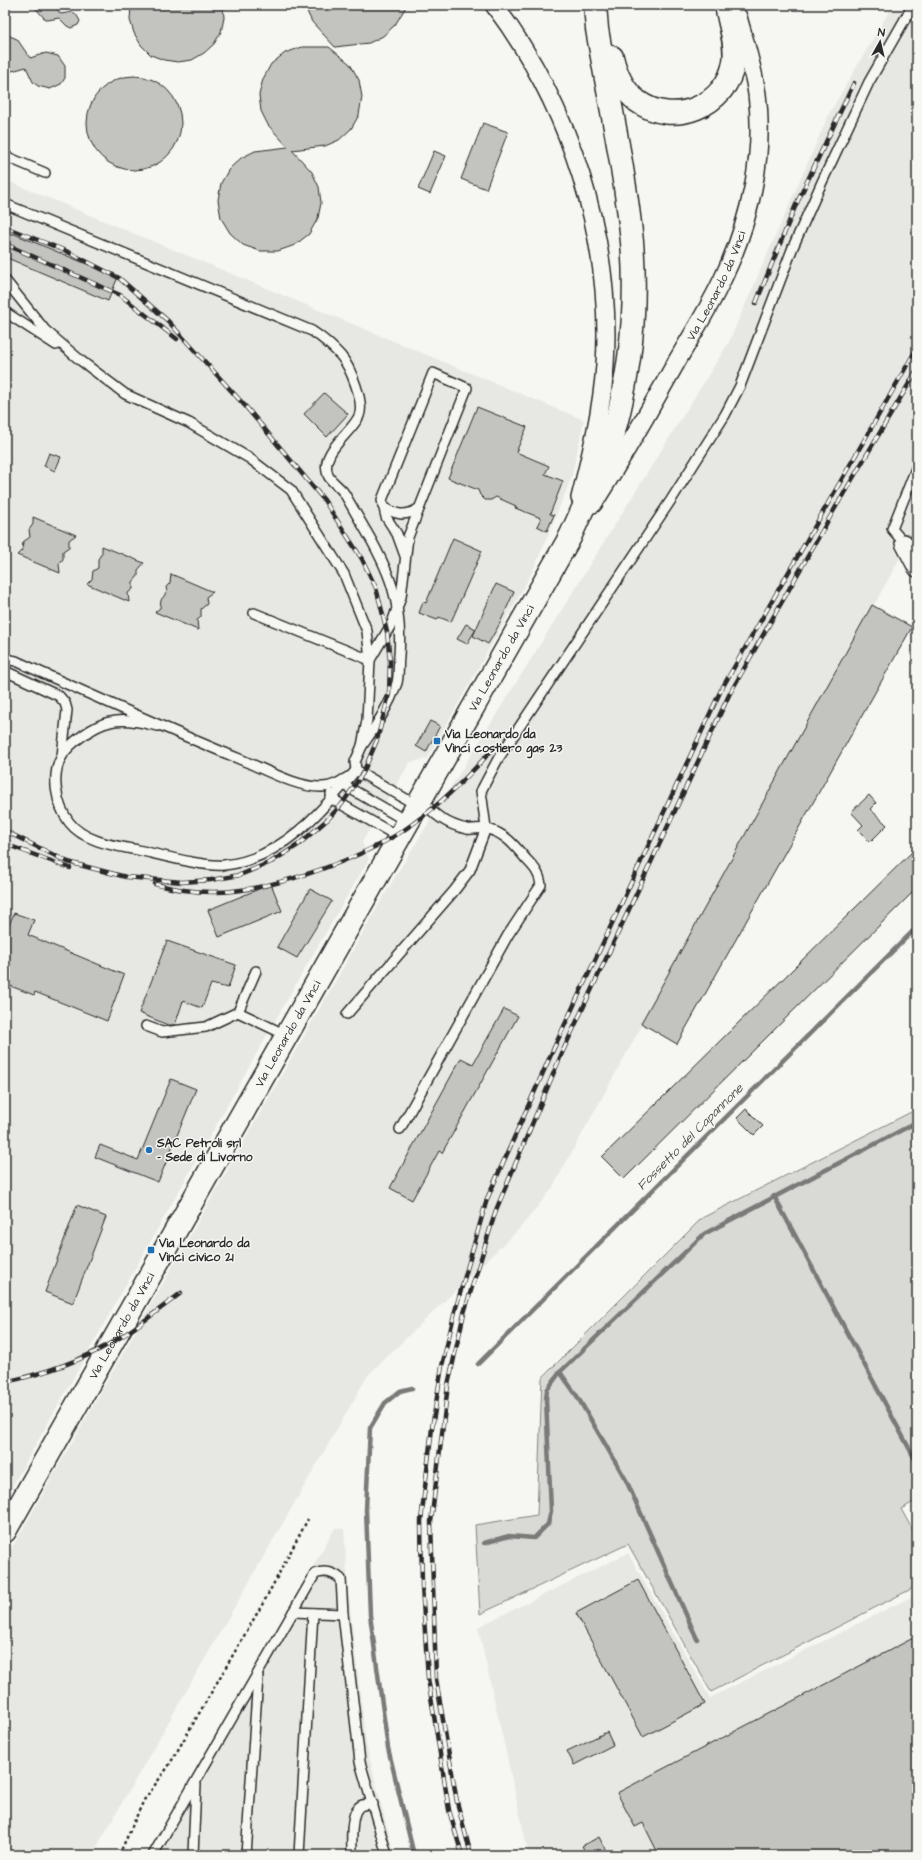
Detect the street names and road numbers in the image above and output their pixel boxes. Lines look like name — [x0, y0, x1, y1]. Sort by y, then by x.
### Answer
street label: Via Leonardo da Vinci — [682, 229, 750, 344]
street label: Via Leonardo da Vinci — [464, 602, 538, 715]
street label: Via Leonardo da Vinci — [251, 977, 325, 1090]
street label: Via Leonardo da Vinci — [85, 1269, 159, 1382]

